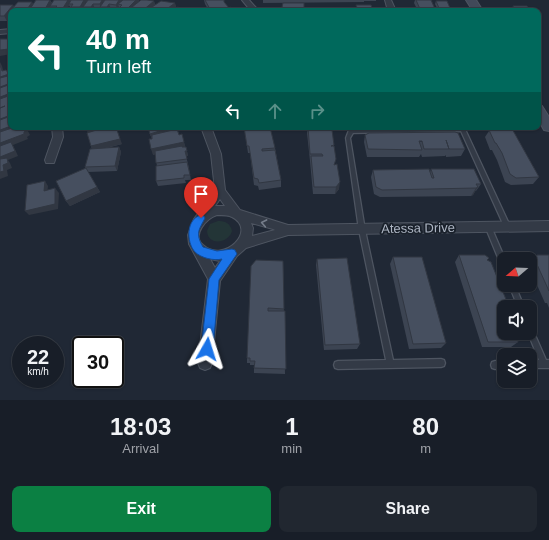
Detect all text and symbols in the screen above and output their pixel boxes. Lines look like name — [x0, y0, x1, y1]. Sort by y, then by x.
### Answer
icon: left — [20, 24, 72, 76]
text: 40 m — [86, 24, 150, 55]
text: Turn left — [86, 57, 151, 77]
icon: left — [222, 100, 244, 122]
icon: ahead — [264, 100, 286, 122]
icon: right — [306, 100, 328, 122]
pin — [184, 177, 218, 218]
icon: arrive — [190, 183, 212, 205]
one-way arrow — [261, 219, 268, 228]
street label: Atessa Drive — [381, 220, 455, 236]
north arrow — [497, 252, 537, 292]
map controls — [497, 252, 537, 388]
button: sound — [497, 300, 537, 340]
position arrow — [186, 328, 228, 370]
speed limit sign: 30 — [72, 336, 124, 388]
text: 22 — [27, 346, 49, 368]
button: layers — [497, 348, 537, 388]
text: km/h — [27, 366, 49, 377]
text: 18:03 — [110, 413, 171, 440]
text: 1 — [285, 413, 299, 440]
text: 80 — [412, 413, 439, 440]
text: Arrival — [122, 441, 159, 456]
text: min — [281, 441, 302, 456]
text: m — [420, 441, 431, 456]
button: Exit — [12, 486, 271, 532]
button: Share — [279, 486, 537, 532]

